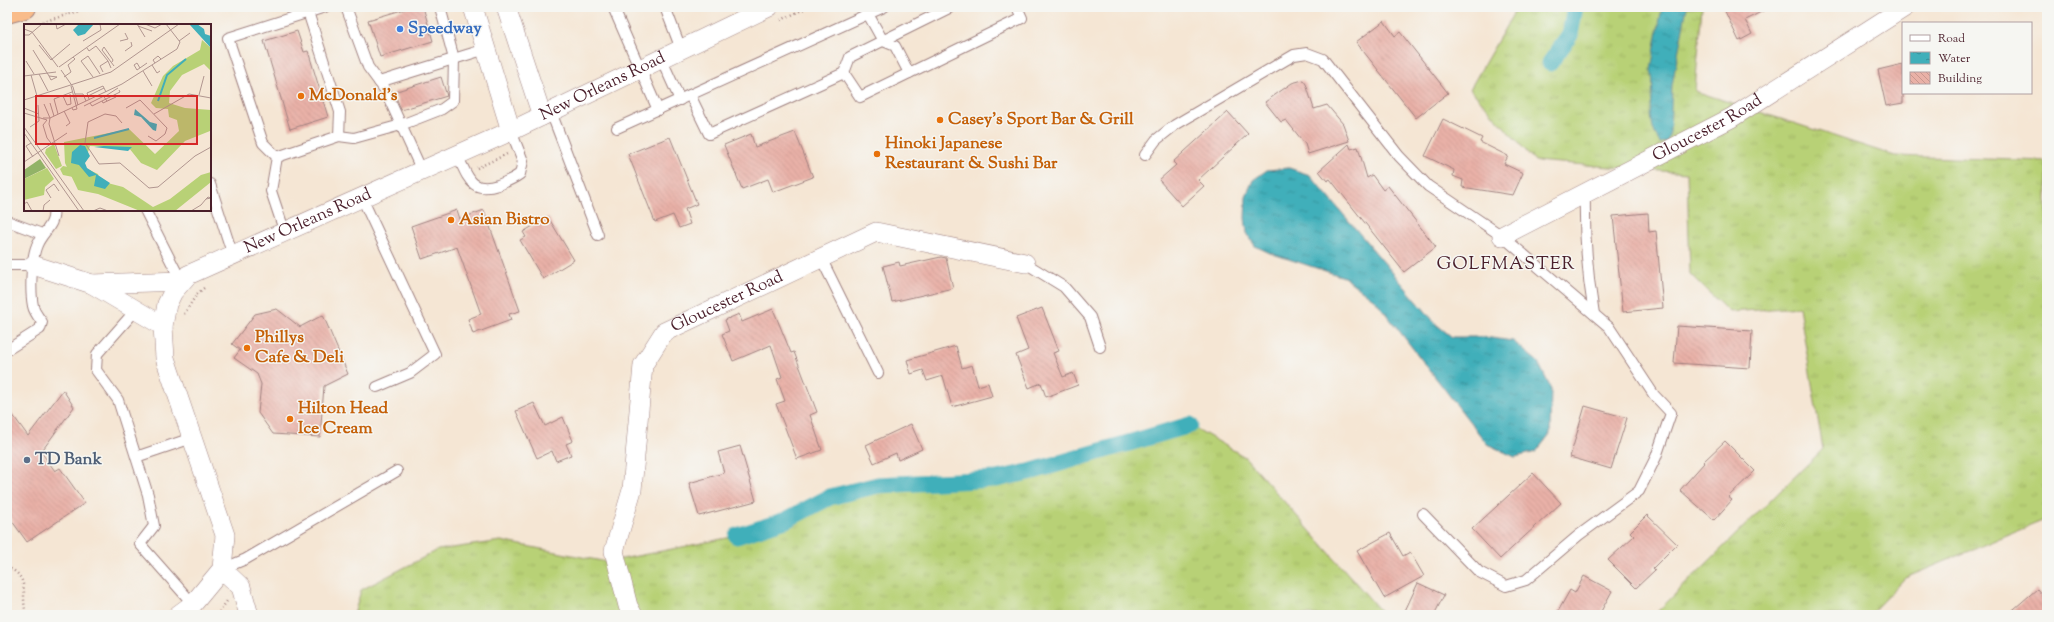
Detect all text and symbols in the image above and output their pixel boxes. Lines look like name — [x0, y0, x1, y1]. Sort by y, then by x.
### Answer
place label: Speedway — [408, 17, 482, 41]
legend — [1902, 22, 2032, 94]
inset map — [24, 24, 211, 211]
marker: Speedway — [395, 24, 405, 34]
text: Road — [1938, 30, 1965, 48]
street label: New Orleans Road — [536, 46, 670, 127]
text: Water — [1938, 50, 1971, 68]
text: Building — [1938, 70, 1982, 88]
place label: McDonald's — [309, 84, 398, 108]
street label: Gloucester Road — [1649, 89, 1768, 168]
marker: McDonald's — [296, 91, 306, 101]
place label: Casey's Sport Bar & Grill — [948, 108, 1134, 132]
marker: Casey's Sport Bar & Grill — [935, 115, 945, 125]
place label: Hinoki Japanese Restaurant & Sushi Bar — [885, 132, 1058, 176]
marker: Hinoki Japanese Restaurant & Sushi Bar — [872, 149, 882, 159]
street label: New Orleans Road — [241, 182, 376, 260]
place label: Asian Bistro — [459, 208, 550, 232]
marker: Asian Bistro — [446, 215, 456, 225]
district label: GOLFMASTER — [1437, 252, 1575, 278]
street label: Gloucester Road — [667, 265, 788, 339]
place label: Phillys Cafe & Deli — [255, 326, 344, 370]
marker: Phillys Cafe & Deli — [242, 343, 252, 353]
place label: Hilton Head Ice Cream — [298, 397, 389, 441]
marker: Hilton Head Ice Cream — [285, 414, 295, 424]
place label: TD Bank — [35, 448, 103, 472]
marker: TD Bank — [22, 455, 32, 465]

